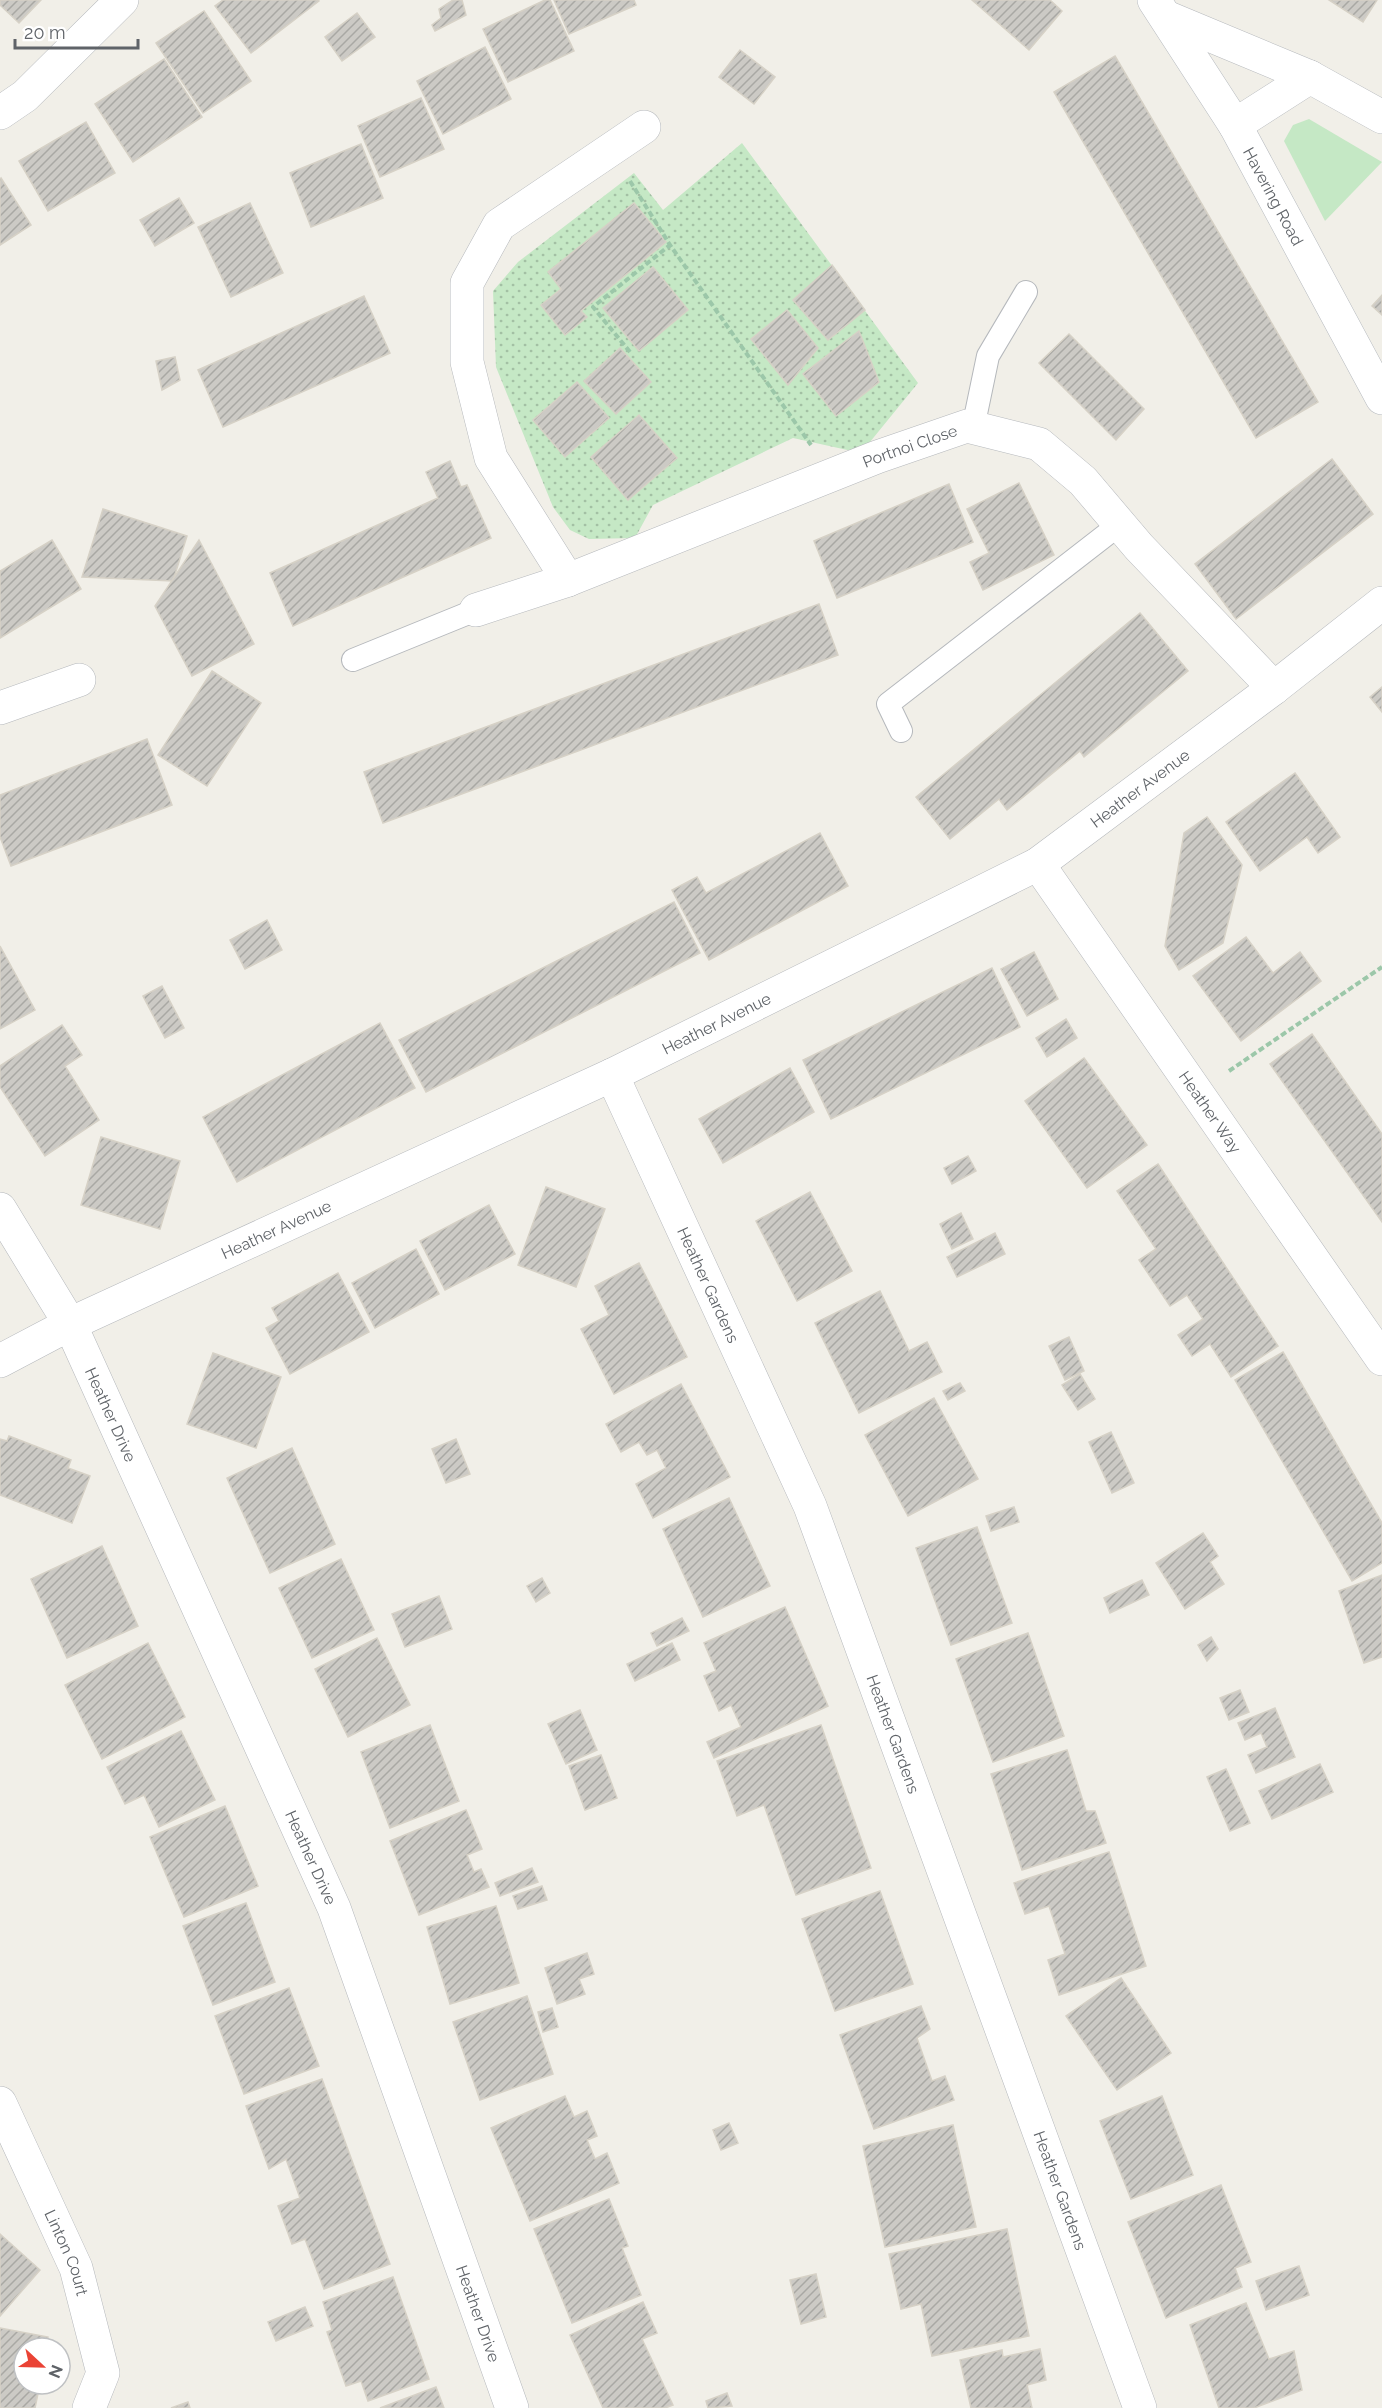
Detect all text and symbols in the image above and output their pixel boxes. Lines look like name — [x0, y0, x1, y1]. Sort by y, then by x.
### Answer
scale bar — [15, 12, 138, 50]
text: 20 m — [24, 22, 66, 43]
street label: Havering Road — [1239, 144, 1308, 249]
street label: Portnoi Close — [860, 421, 960, 471]
street label: Heather Avenue — [1086, 745, 1193, 831]
street label: Heather Avenue — [659, 988, 774, 1058]
street label: Heather Way — [1175, 1067, 1246, 1157]
street label: Heather Avenue — [218, 1196, 334, 1263]
street label: Heather Gardens — [674, 1224, 743, 1346]
street label: Heather Drive — [81, 1364, 140, 1465]
street label: Heather Gardens — [863, 1672, 924, 1796]
street label: Heather Drive — [282, 1807, 341, 1908]
street label: Heather Gardens — [1030, 2128, 1091, 2253]
street label: Linton Court — [41, 2207, 92, 2298]
street label: Heather Drive — [452, 2263, 504, 2365]
north arrow — [12, 2336, 72, 2396]
text: N — [44, 2362, 67, 2381]

